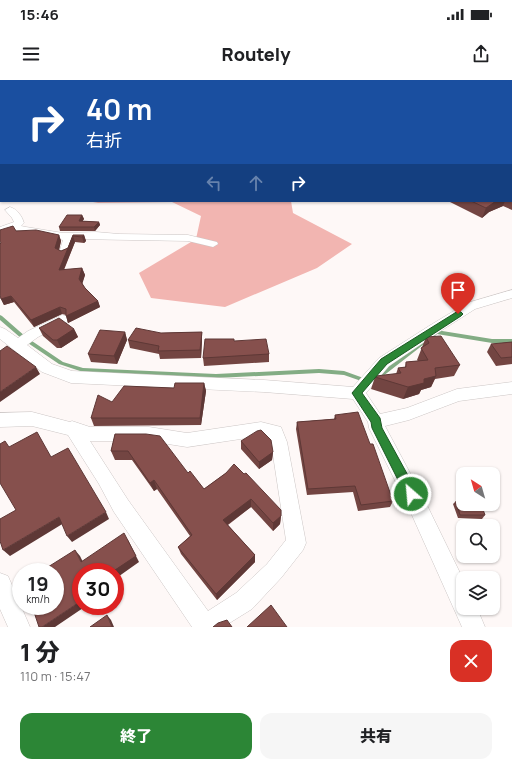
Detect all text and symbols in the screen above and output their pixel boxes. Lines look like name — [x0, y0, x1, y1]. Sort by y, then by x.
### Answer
text: 15:46 — [20, 4, 59, 25]
text: Routely — [222, 42, 290, 66]
icon: menu — [20, 43, 42, 65]
icon: share — [470, 43, 492, 65]
text: 40 m — [86, 90, 152, 128]
icon: right — [20, 96, 72, 148]
text: 右折 — [86, 128, 122, 152]
icon: left — [203, 172, 225, 194]
icon: ahead — [245, 172, 267, 194]
icon: right — [287, 172, 309, 194]
pin — [441, 273, 475, 314]
icon: arrive — [447, 279, 469, 301]
north arrow — [456, 467, 500, 511]
map controls — [456, 467, 500, 615]
position arrow — [390, 473, 432, 515]
button: search — [456, 519, 500, 563]
speed limit sign: 30 — [72, 563, 124, 615]
text: 19 — [27, 570, 49, 597]
button: layers — [456, 571, 500, 615]
text: km/h — [26, 592, 50, 606]
text: 1 分 — [20, 635, 60, 668]
button: close — [450, 640, 492, 682]
text: 110 m · 15:47 — [20, 667, 91, 685]
button: 終了 — [20, 713, 252, 759]
button: 共有 — [260, 713, 492, 759]

